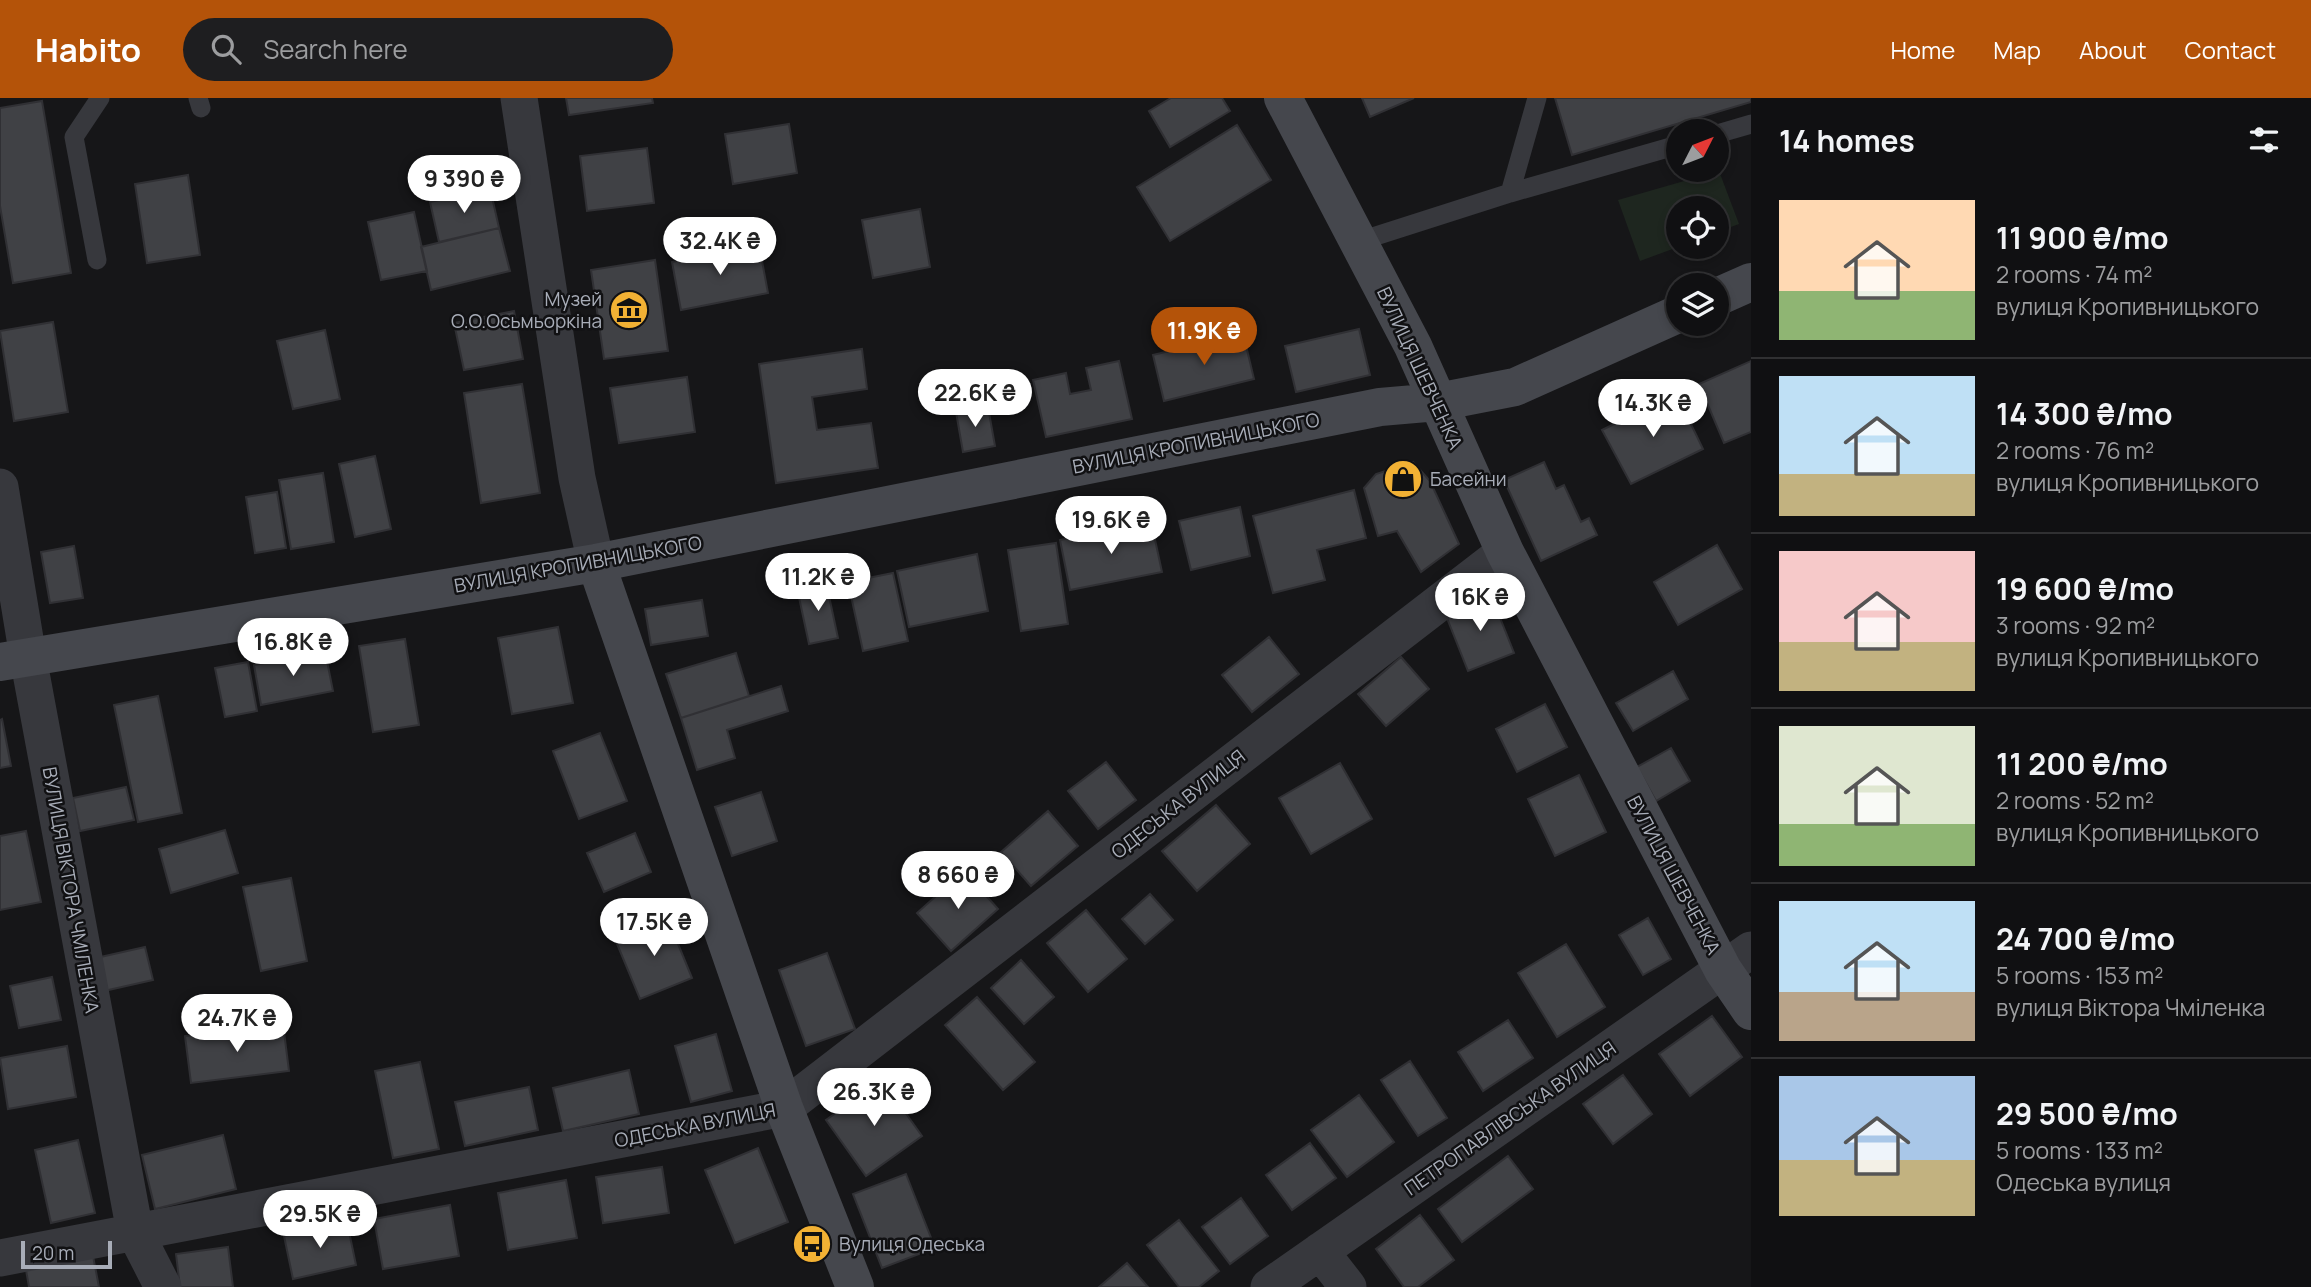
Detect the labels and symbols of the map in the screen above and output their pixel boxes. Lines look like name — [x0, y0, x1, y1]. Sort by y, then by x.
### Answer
north arrow — [1666, 119, 1729, 182]
pin: 9 390 ₴ — [399, 156, 529, 215]
pin: 32.4K ₴ — [655, 218, 785, 277]
street label: ВУЛИЦЯ ШЕВЧЕНКА — [1371, 283, 1469, 453]
place label: Музей О.О.Осьмьоркіна — [451, 286, 602, 334]
museum icon: Музей О.О.Осьмьоркіна — [608, 289, 650, 331]
pin: 11.9K ₴ — [1139, 308, 1269, 367]
pin: 22.6K ₴ — [910, 370, 1040, 429]
pin: 14.3K ₴ — [1588, 380, 1718, 439]
street label: ВУЛИЦЯ КРОПИВНИЦЬКОГО — [1070, 406, 1322, 480]
shop icon: Басейни — [1382, 458, 1424, 500]
place label: Басейни — [1430, 466, 1507, 492]
pin: 19.6K ₴ — [1046, 496, 1176, 556]
street label: ВУЛИЦЯ КРОПИВНИЦЬКОГО — [452, 529, 704, 599]
pin: 11.2K ₴ — [753, 554, 883, 613]
pin: 16K ₴ — [1431, 574, 1529, 633]
pin: 16.8K ₴ — [228, 618, 358, 678]
street label: ОДЕСЬКА ВУЛИЦЯ — [1106, 743, 1250, 865]
street label: ВУЛИЦЯ ВІКТОРА ЧМІЛЕНКА — [37, 765, 105, 1015]
street label: ВУЛИЦЯ ШЕВЧЕНКА — [1621, 791, 1727, 959]
pin: 8 660 ₴ — [893, 852, 1023, 911]
pin: 17.5K ₴ — [589, 898, 719, 958]
pin: 24.7K ₴ — [172, 995, 302, 1054]
street label: ПЕТРОПАВЛІВСЬКА ВУЛИЦЯ — [1399, 1035, 1621, 1201]
pin: 26.3K ₴ — [809, 1068, 939, 1128]
street label: ОДЕСЬКА ВУЛИЦЯ — [612, 1097, 778, 1153]
pin: 29.5K ₴ — [255, 1190, 385, 1250]
bus stop icon: Вулиця Одеська — [791, 1223, 833, 1265]
place label: Вулиця Одеська — [839, 1231, 985, 1257]
scale bar — [21, 1238, 112, 1270]

